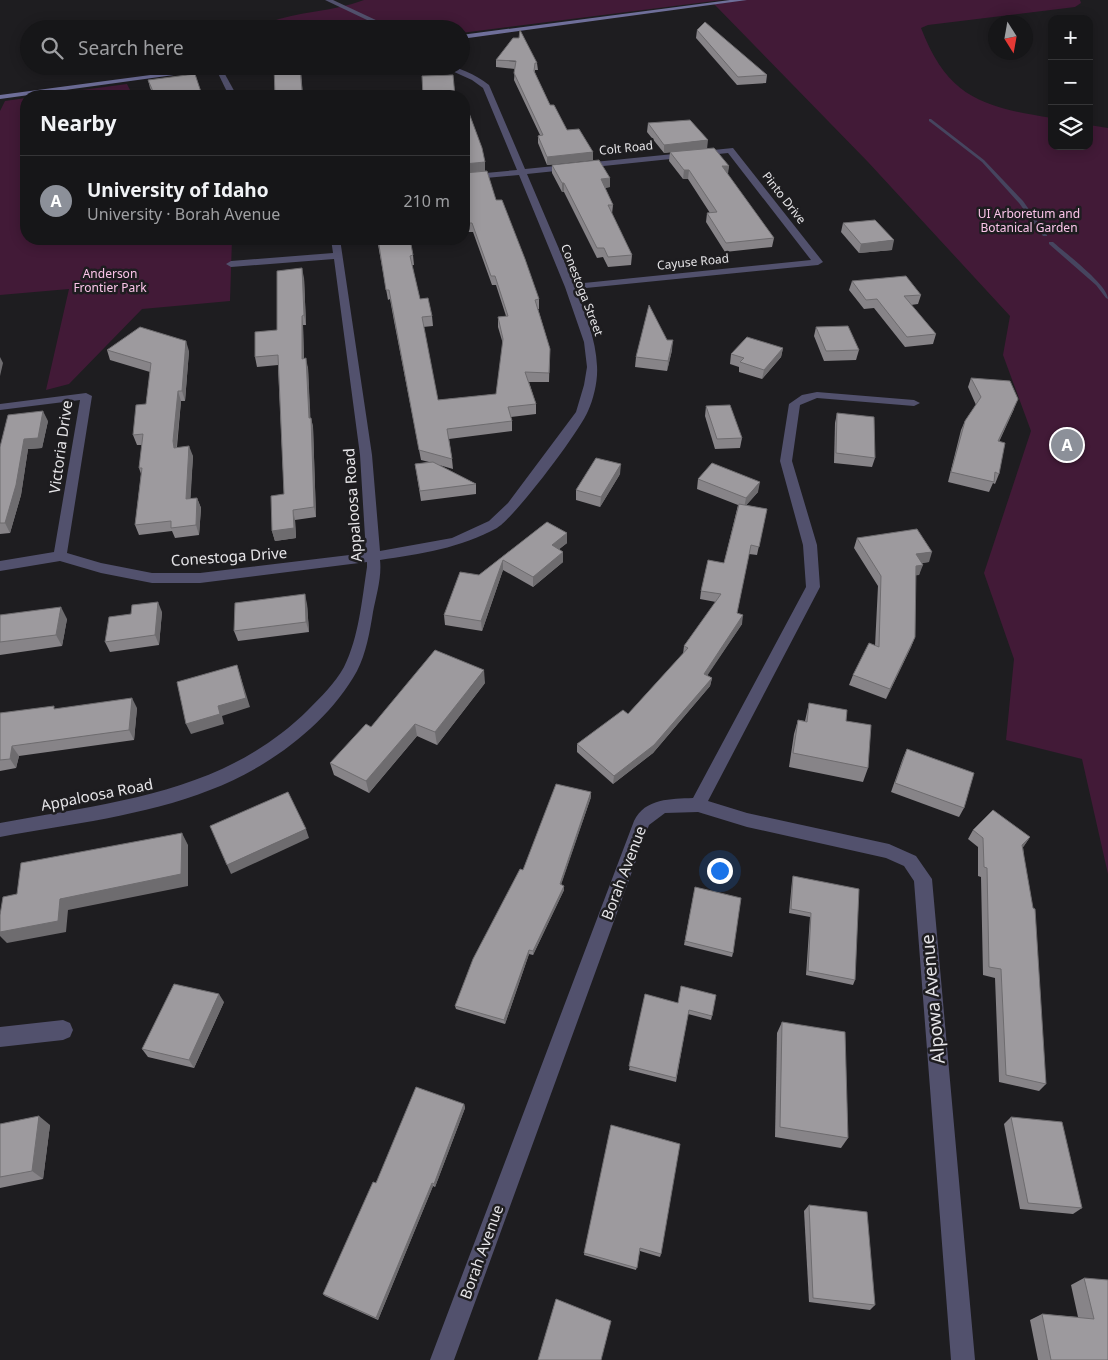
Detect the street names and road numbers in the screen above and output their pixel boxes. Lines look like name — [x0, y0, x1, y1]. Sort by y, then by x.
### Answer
street label: Colt Road — [598, 136, 654, 159]
street label: Pinto Drive — [759, 168, 810, 228]
street label: Conestoga Street — [557, 241, 608, 339]
street label: Cayuse Road — [656, 249, 730, 274]
street label: Victoria Drive — [44, 399, 76, 495]
street label: Appaloosa Road — [338, 447, 366, 563]
street label: Conestoga Drive — [170, 542, 288, 570]
street label: Appaloosa Road — [39, 773, 155, 815]
street label: Borah Avenue — [596, 823, 650, 922]
street label: Alpowa Avenue — [914, 933, 950, 1065]
street label: Borah Avenue — [455, 1202, 507, 1302]

